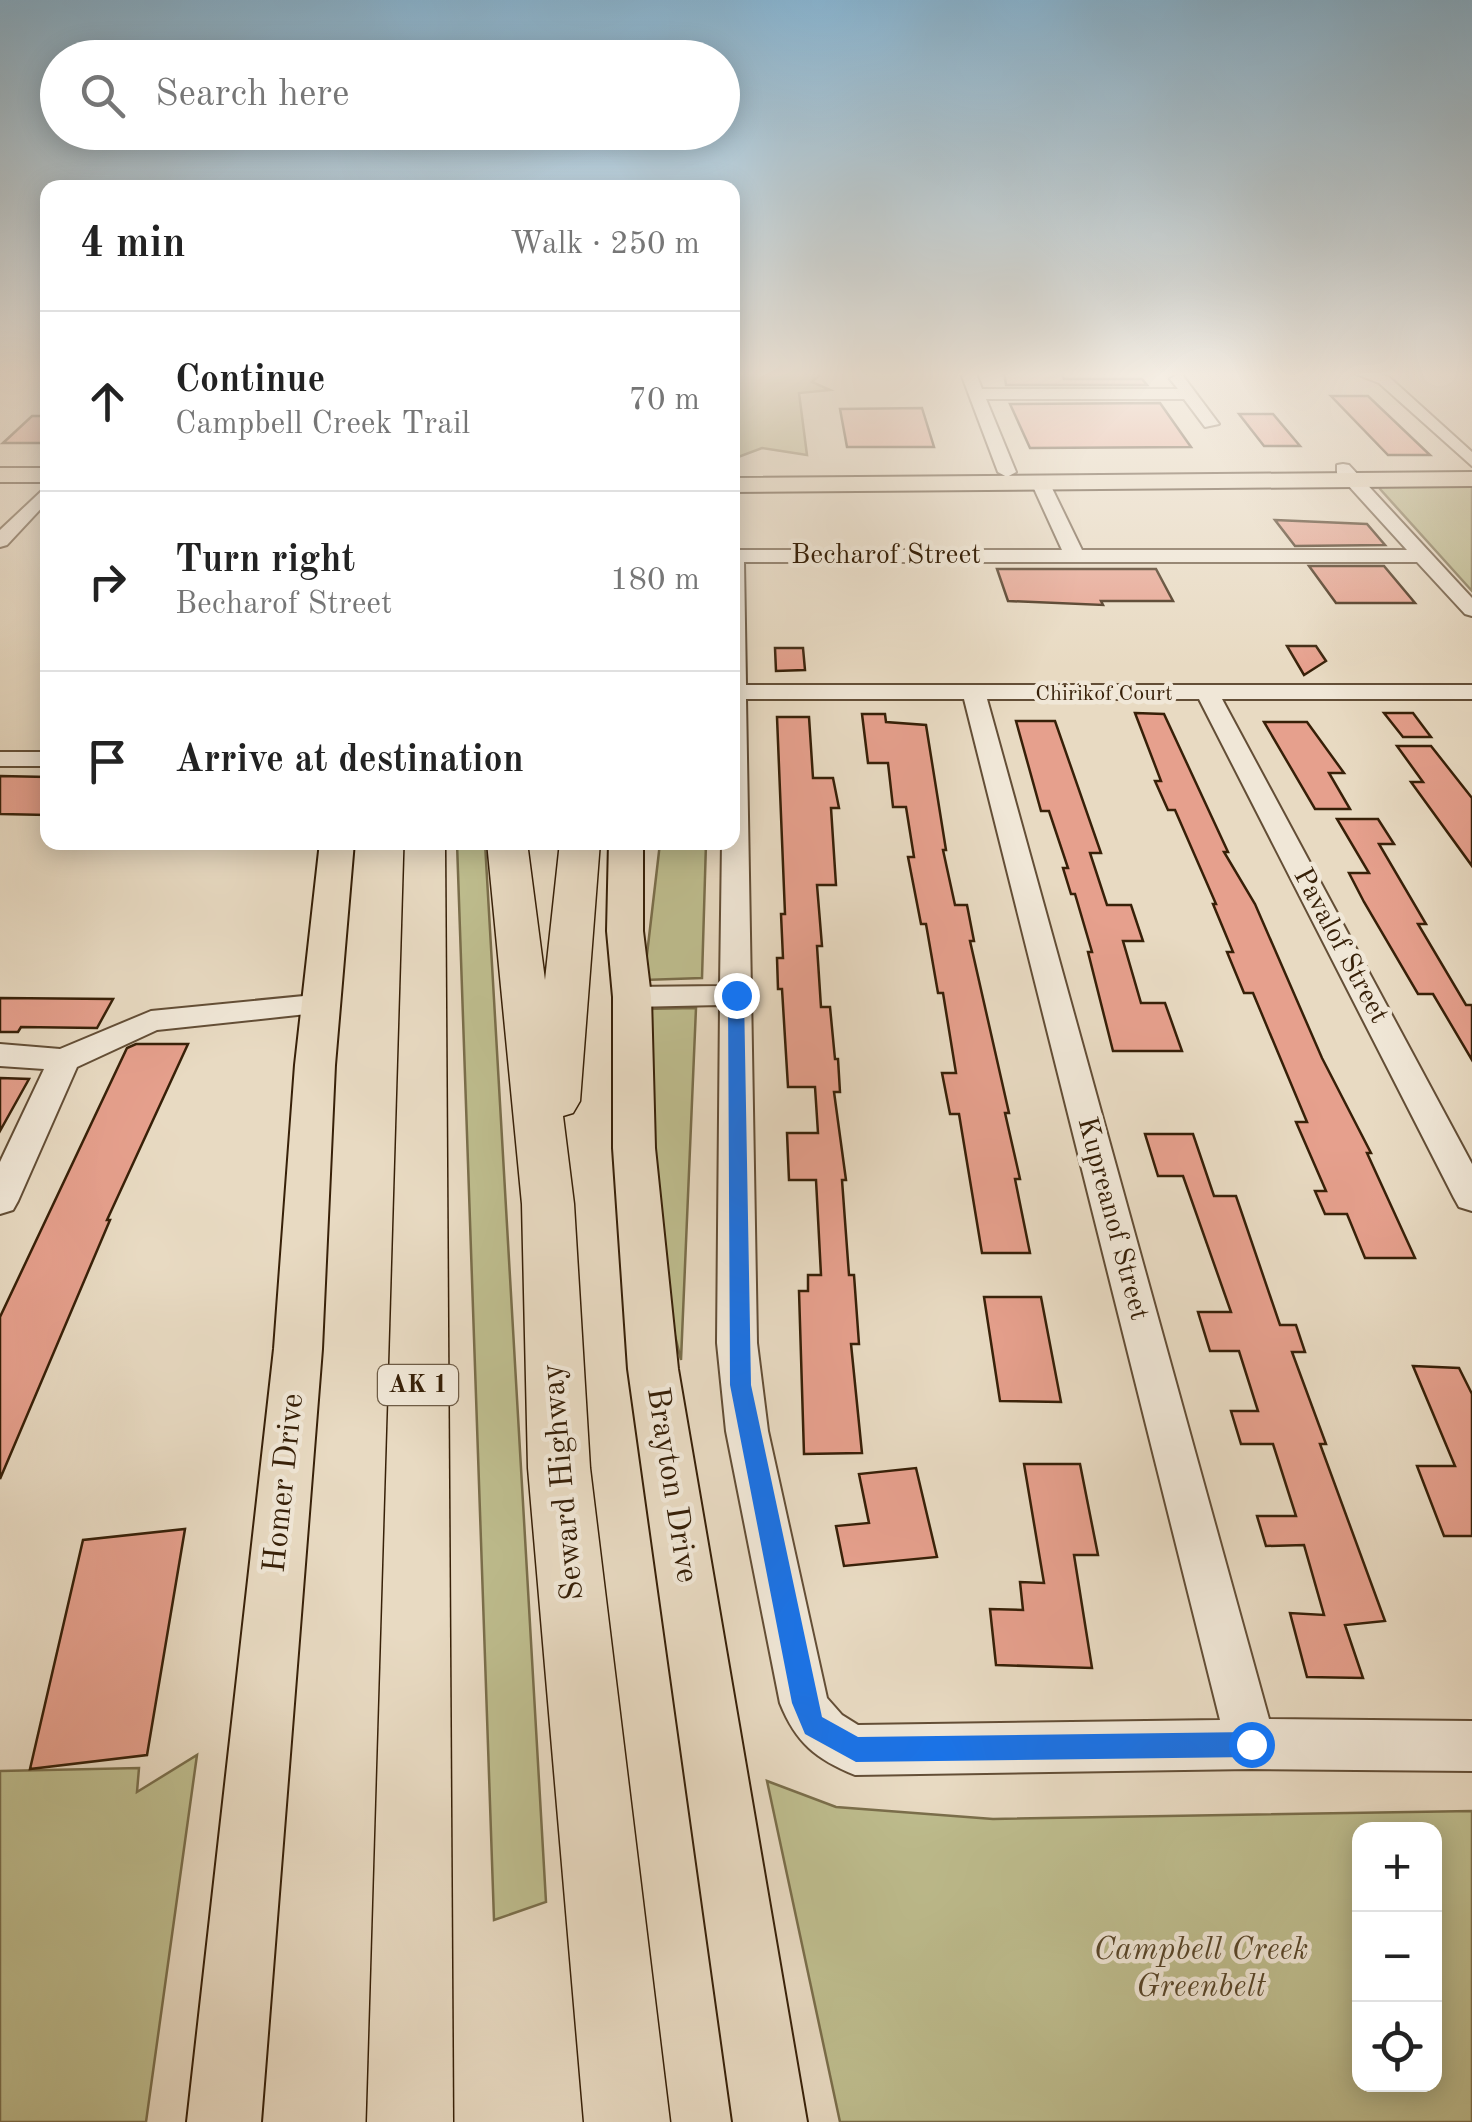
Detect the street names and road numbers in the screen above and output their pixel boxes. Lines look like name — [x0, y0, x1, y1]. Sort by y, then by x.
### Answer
street label: Becharof Street — [791, 542, 981, 570]
street label: Chirikof Court — [1035, 683, 1173, 705]
street label: Pavalof Street — [1287, 864, 1393, 1028]
street label: Kupreanof Street — [1071, 1114, 1153, 1324]
street label: Seward Highway — [538, 1362, 590, 1602]
road number: AK 1 — [378, 1365, 458, 1405]
street label: Brayton Drive — [640, 1385, 702, 1585]
street label: Homer Drive — [260, 1392, 310, 1574]

